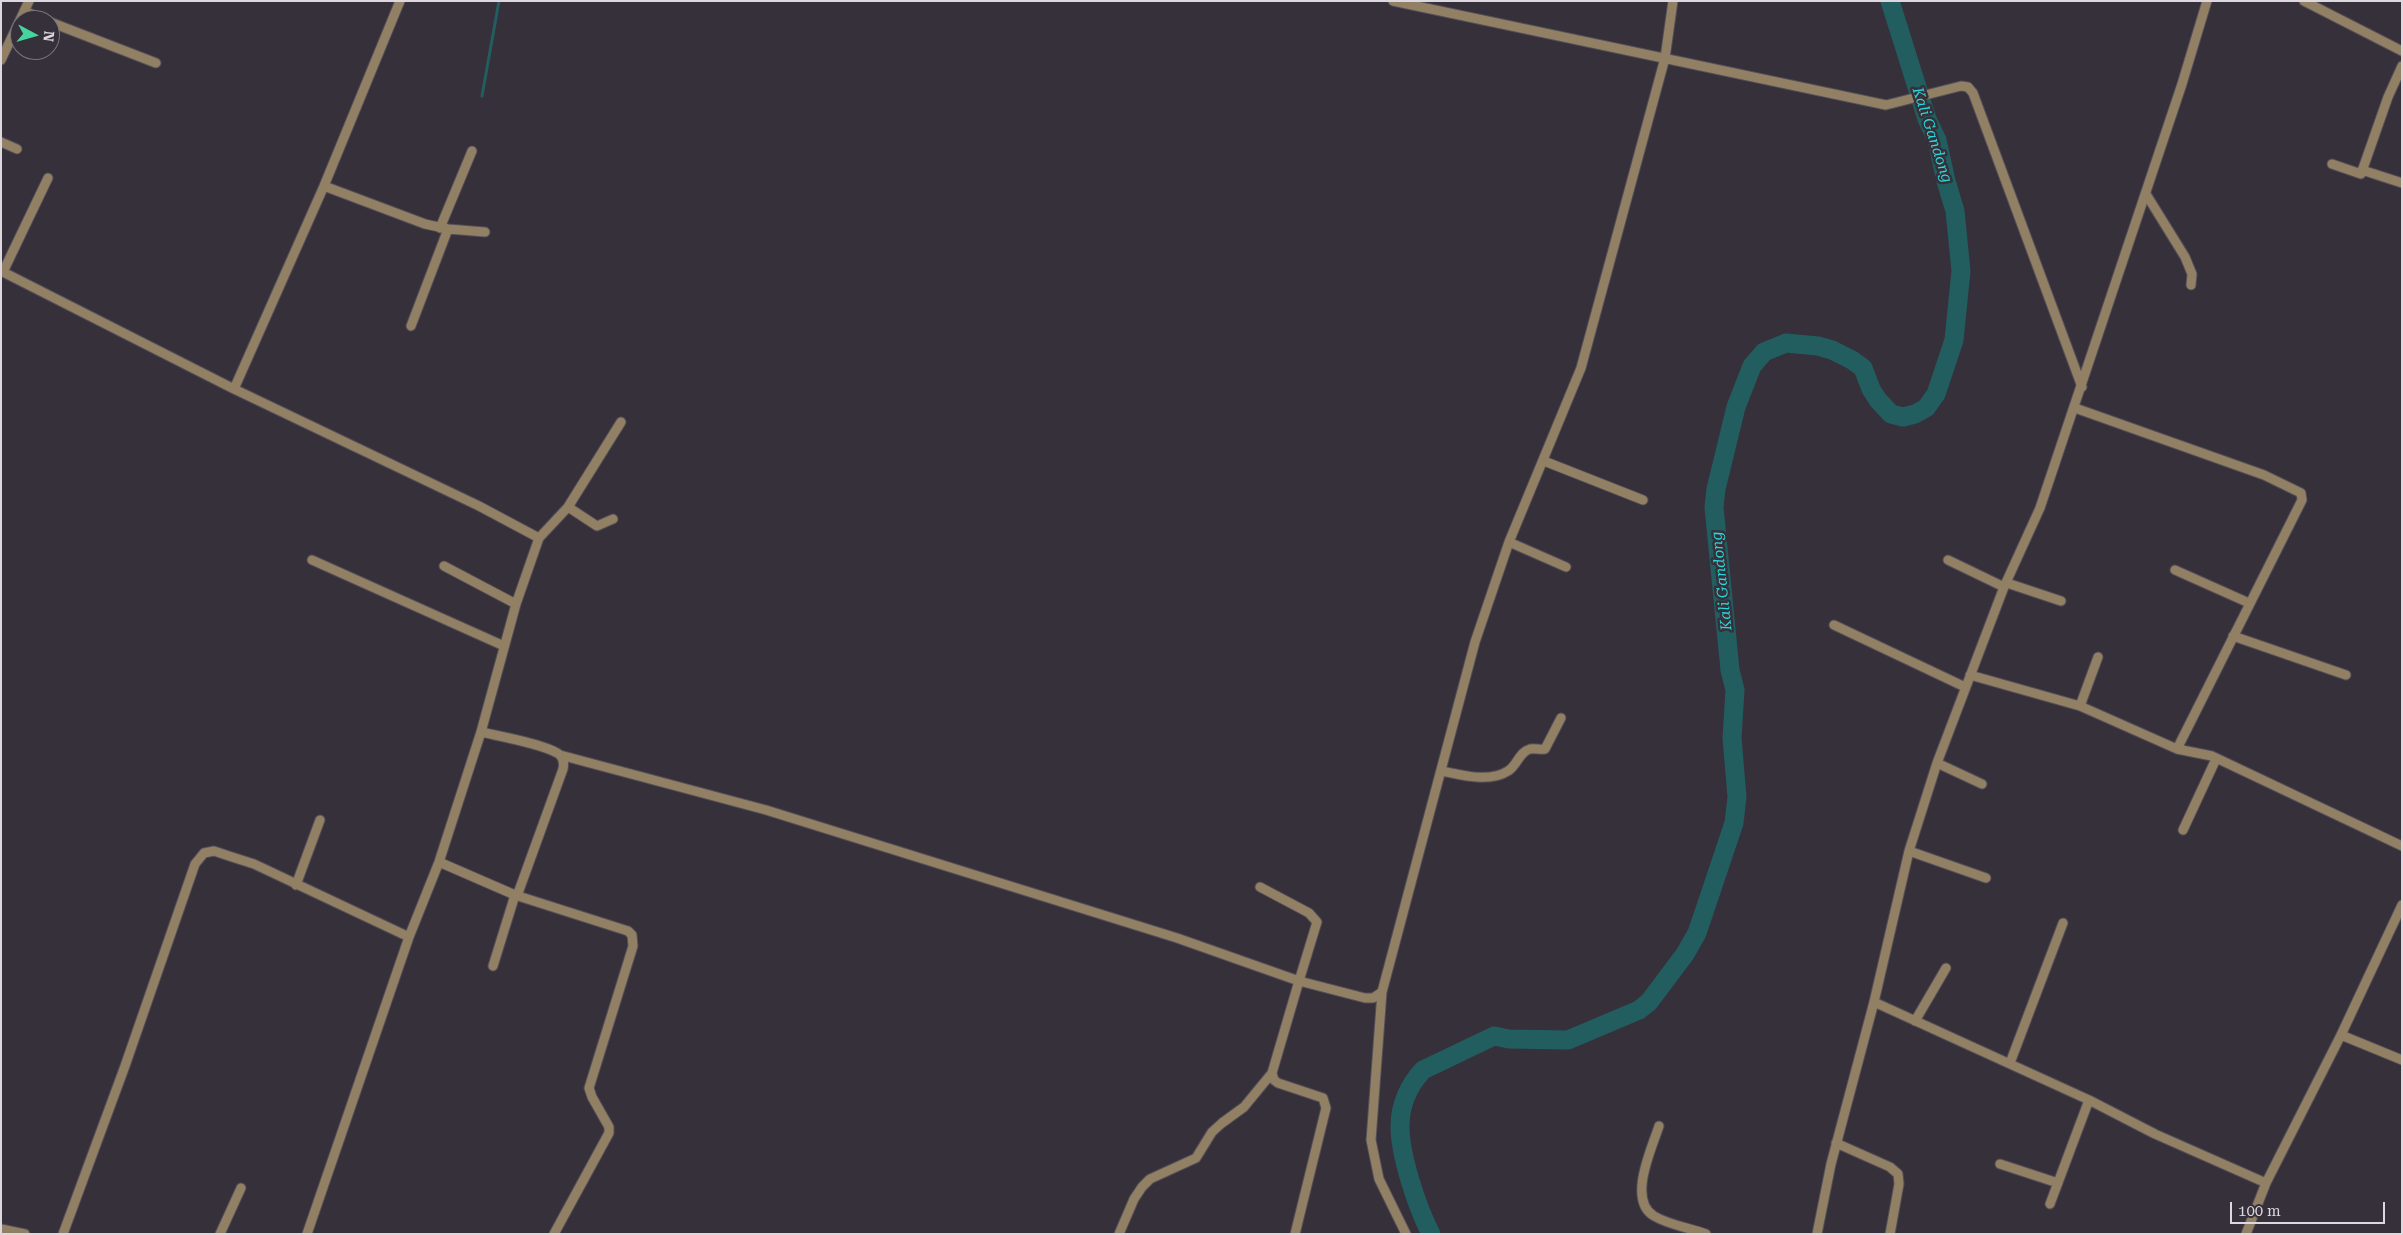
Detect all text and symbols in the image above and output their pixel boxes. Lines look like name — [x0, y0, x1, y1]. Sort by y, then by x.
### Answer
north arrow — [10, 10, 60, 60]
text: N — [40, 30, 57, 43]
water label: Kali Gandong — [1908, 85, 1956, 185]
water label: Kali Gandong — [1708, 531, 1736, 631]
scale bar — [2233, 1192, 2388, 1224]
text: 100 m — [2238, 1202, 2281, 1220]

